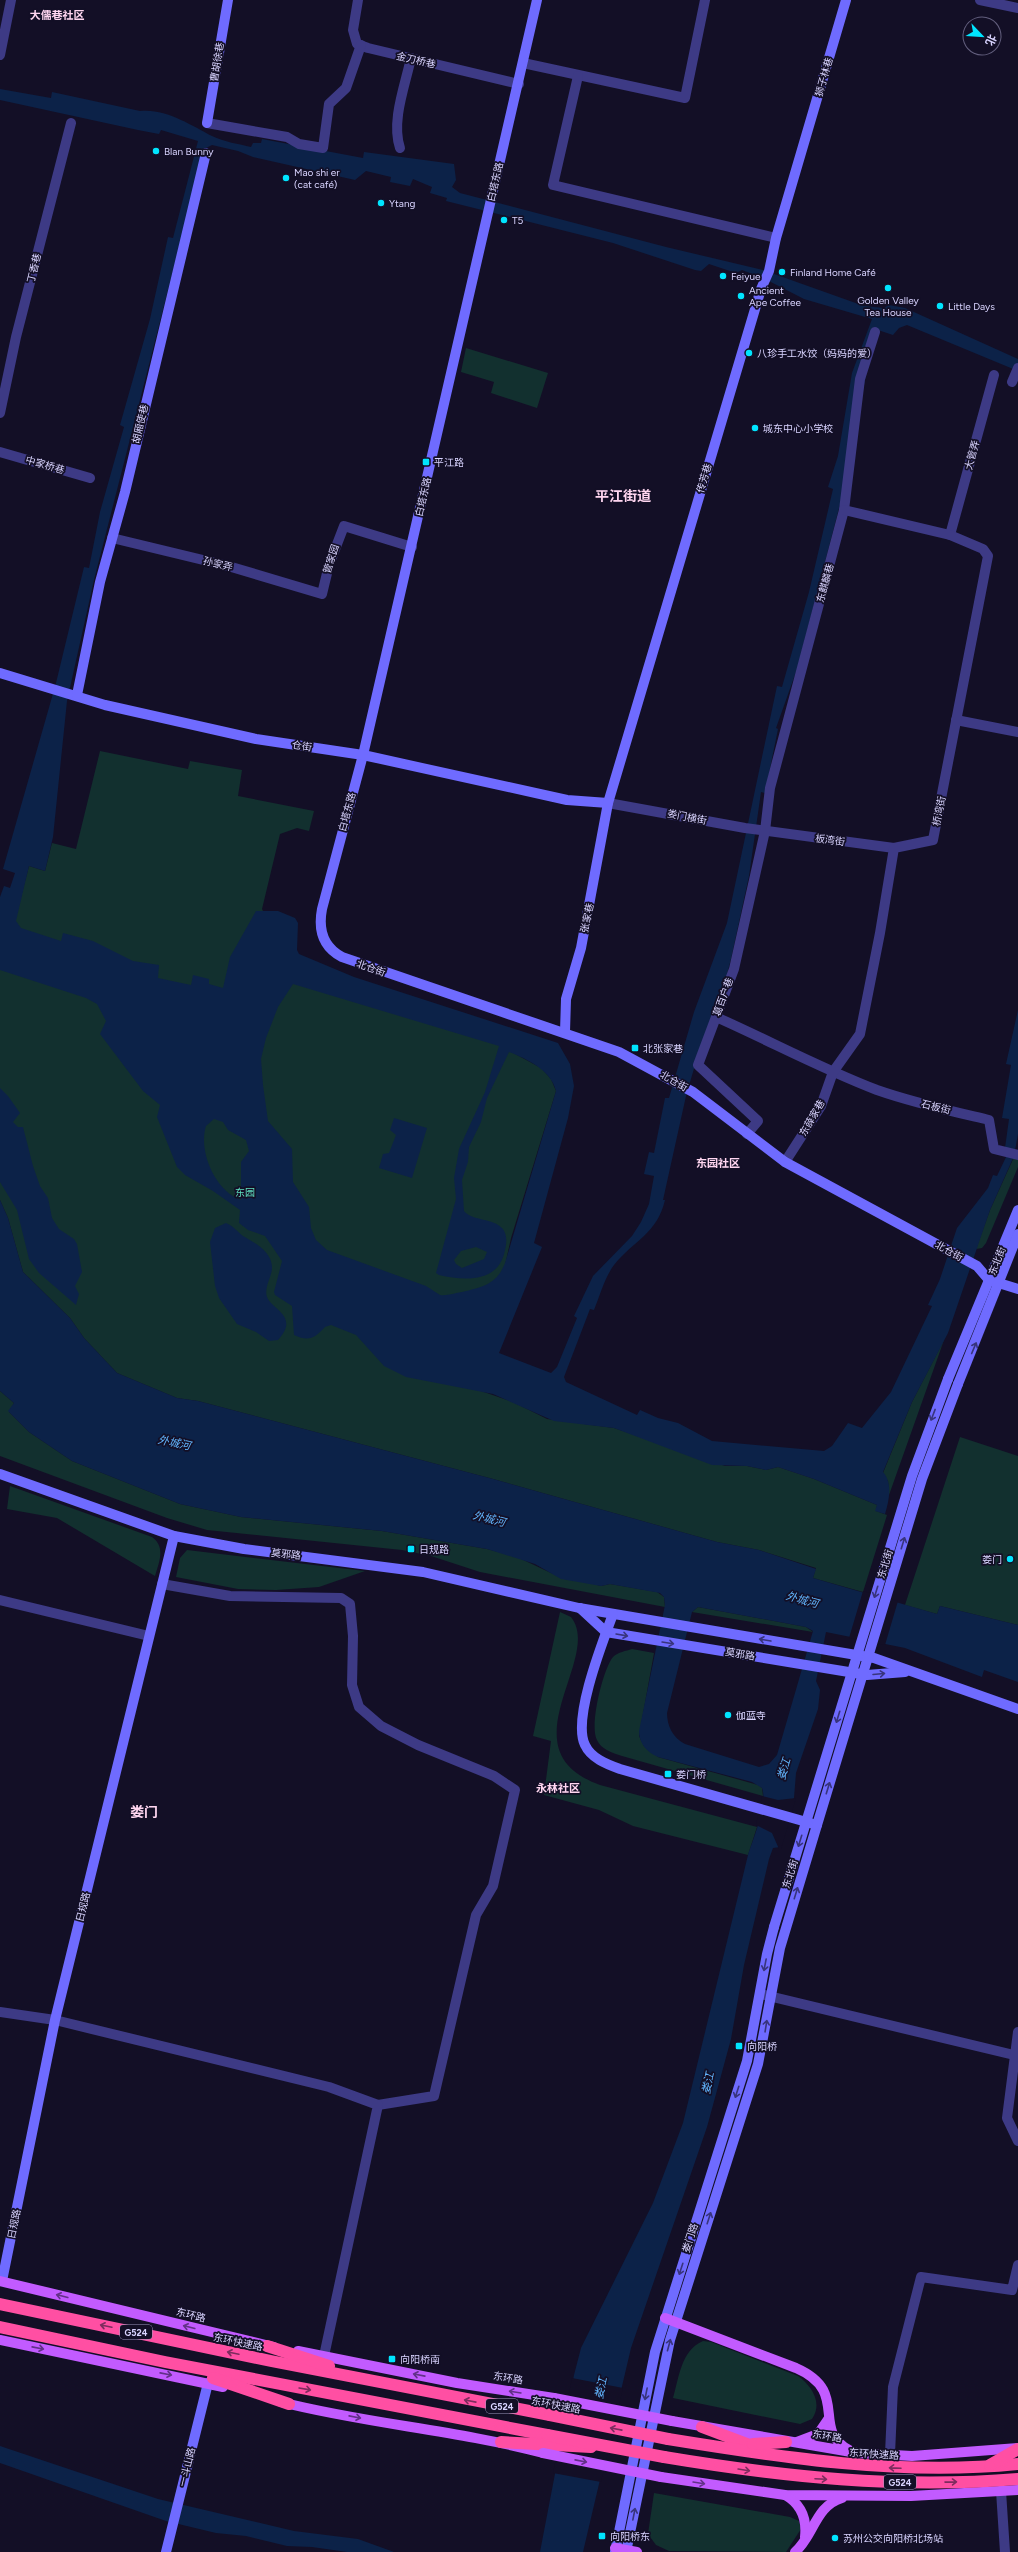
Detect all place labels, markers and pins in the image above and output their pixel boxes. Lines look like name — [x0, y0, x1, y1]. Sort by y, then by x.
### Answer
place label: Blan Bunny — [164, 145, 214, 158]
marker: Blan Bunny — [151, 146, 161, 156]
place label: Mao shi er (cat café) — [294, 166, 340, 191]
marker: Mao shi er (cat café) — [281, 173, 291, 183]
place label: Ytang — [389, 197, 415, 210]
marker: Ytang — [376, 198, 386, 208]
place label: T5 — [512, 214, 524, 227]
marker: T5 — [499, 215, 509, 225]
place label: Finland Home Café — [790, 266, 876, 279]
marker: Finland Home Café — [777, 267, 787, 277]
place label: Feiyue — [731, 270, 761, 283]
marker: Feiyue — [718, 271, 728, 281]
marker: Golden Valley Tea House — [883, 283, 893, 293]
place label: Ancient Ape Coffee — [749, 284, 801, 309]
marker: Ancient Ape Coffee — [736, 291, 746, 301]
place label: Golden Valley Tea House — [857, 294, 920, 319]
place label: Little Days — [948, 300, 995, 313]
marker: Little Days — [935, 301, 945, 311]
place label: 八珍手工水饺（妈妈的爱） — [757, 347, 877, 360]
marker: 八珍手工水饺（妈妈的爱） — [744, 348, 754, 358]
place label: 城东中心小学校 — [763, 422, 833, 435]
marker: 城东中心小学校 — [750, 423, 760, 433]
place label: 平江路 — [434, 456, 464, 469]
marker: 平江路 — [421, 457, 431, 467]
place label: 北张家巷 — [643, 1042, 683, 1055]
marker: 北张家巷 — [630, 1043, 640, 1053]
place label: 日规路 — [419, 1543, 449, 1556]
marker: 日规路 — [406, 1544, 416, 1554]
place label: 娄门 — [982, 1553, 1002, 1566]
marker: 娄门 — [1005, 1554, 1015, 1564]
place label: 伽蓝寺 — [736, 1709, 766, 1722]
marker: 伽蓝寺 — [723, 1710, 733, 1720]
place label: 娄门桥 — [676, 1768, 706, 1781]
marker: 娄门桥 — [663, 1769, 673, 1779]
place label: 向阳桥 — [747, 2040, 777, 2053]
marker: 向阳桥 — [734, 2041, 744, 2051]
place label: 向阳桥南 — [400, 2353, 440, 2366]
marker: 向阳桥南 — [387, 2354, 397, 2364]
place label: 向阳桥东 — [610, 2530, 650, 2543]
marker: 向阳桥东 — [597, 2531, 607, 2541]
place label: 苏州公交向阳桥北场站 — [843, 2532, 943, 2545]
marker: 苏州公交向阳桥北场站 — [830, 2533, 840, 2543]

